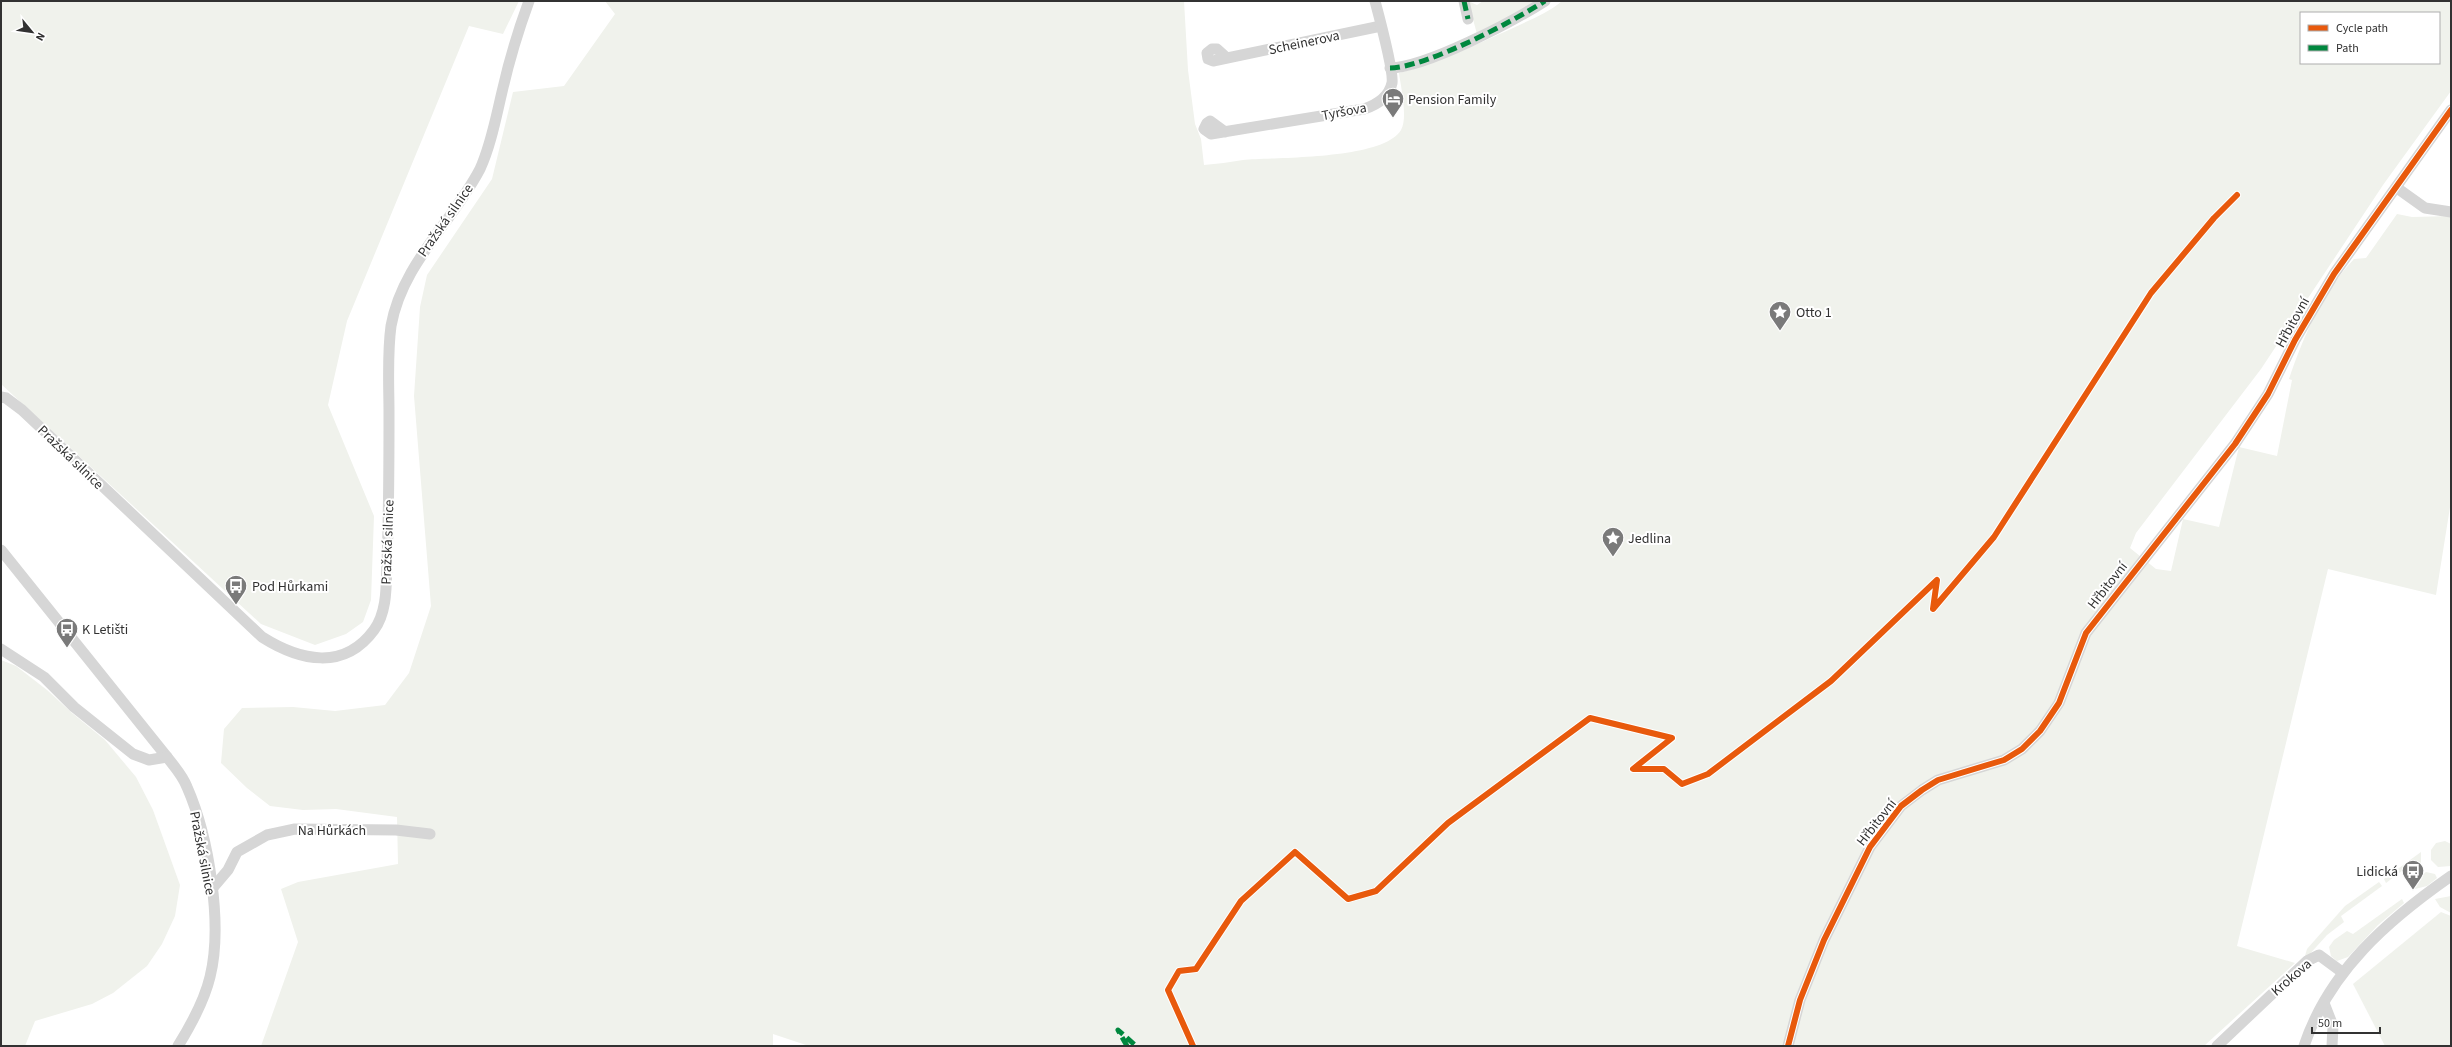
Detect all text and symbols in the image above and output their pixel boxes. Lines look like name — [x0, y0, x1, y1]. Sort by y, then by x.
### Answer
north arrow — [12, 12, 52, 52]
legend — [2300, 12, 2440, 64]
text: Cycle path — [2336, 20, 2388, 37]
street label: Scheinerova — [1267, 26, 1342, 60]
text: N — [32, 30, 49, 43]
text: Path — [2336, 40, 2359, 57]
hotel icon: Pension Family — [1380, 86, 1406, 119]
place label: Pension Family — [1408, 90, 1497, 110]
street label: Tyršova — [1320, 98, 1368, 126]
street label: Pražská silnice — [413, 180, 478, 261]
street label: Hřbitovní — [2271, 293, 2315, 351]
place icon: Otto 1 — [1767, 299, 1793, 332]
place label: Otto 1 — [1796, 303, 1832, 323]
street label: Pražská silnice — [33, 421, 108, 494]
street label: Pražská silnice — [377, 499, 399, 585]
place icon: Jedlina — [1600, 525, 1626, 558]
place label: Jedlina — [1628, 529, 1671, 549]
street label: Hřbitovní — [2083, 557, 2133, 613]
bus stop icon: Pod Hůrkami — [223, 573, 249, 606]
place label: Pod Hůrkami — [252, 577, 328, 597]
bus stop icon: K Letišti — [54, 616, 80, 649]
place label: K Letišti — [82, 620, 128, 640]
street label: Hřbitovní — [1852, 794, 1902, 850]
street label: Pražská silnice — [184, 810, 220, 897]
street label: Na Hůrkách — [298, 821, 366, 841]
bus stop icon: Lidická — [2400, 858, 2426, 891]
place label: Lidická — [2356, 862, 2398, 882]
street label: Krokova — [2267, 954, 2316, 1001]
scale bar — [2312, 1009, 2380, 1035]
text: 50 m — [2318, 1015, 2342, 1032]

